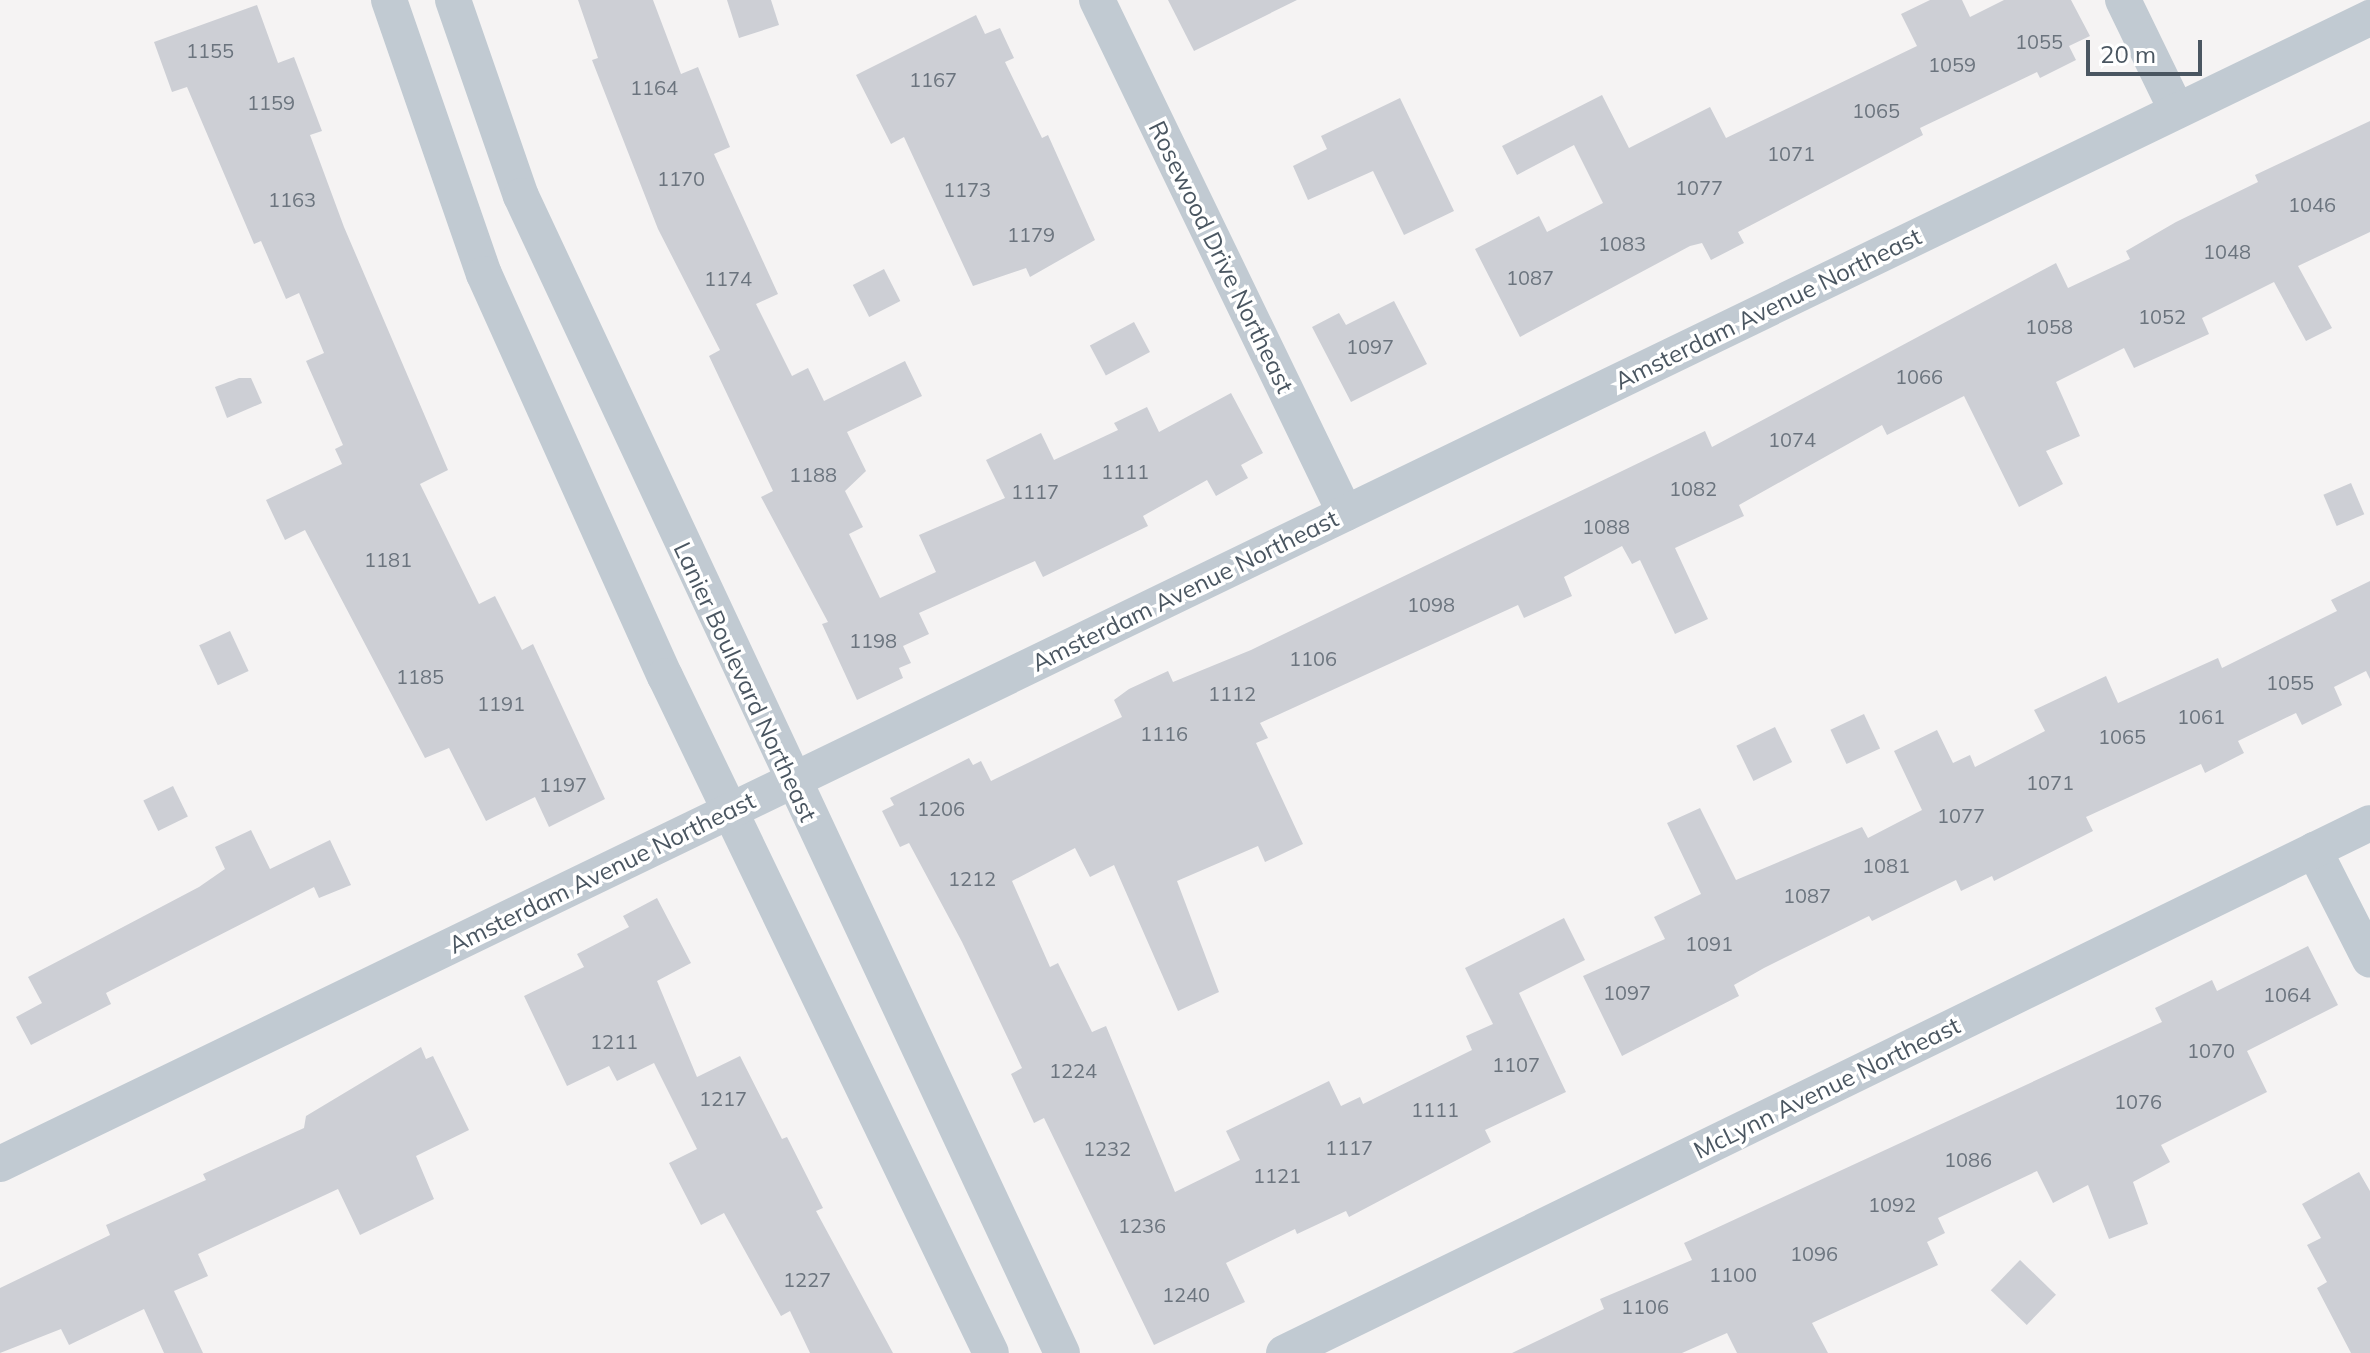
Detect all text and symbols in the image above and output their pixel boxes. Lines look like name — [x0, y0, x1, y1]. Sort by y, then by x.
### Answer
scale bar — [2090, 24, 2206, 74]
house number: 1055 — [2015, 29, 2063, 53]
house number: 1155 — [186, 38, 234, 62]
text: 20 m — [2100, 39, 2156, 69]
house number: 1059 — [1928, 52, 1976, 76]
house number: 1167 — [909, 67, 957, 91]
house number: 1164 — [630, 75, 678, 99]
house number: 1159 — [247, 90, 295, 114]
house number: 1065 — [1852, 98, 1900, 122]
street label: Rosewood Drive Northeast — [1143, 116, 1299, 398]
house number: 1071 — [1767, 141, 1815, 165]
house number: 1170 — [657, 166, 705, 190]
house number: 1077 — [1675, 175, 1723, 199]
house number: 1173 — [943, 177, 991, 201]
house number: 1163 — [268, 187, 316, 211]
house number: 1046 — [2288, 192, 2336, 216]
house number: 1179 — [1007, 222, 1055, 246]
street label: Amsterdam Avenue Northeast — [1610, 222, 1926, 396]
house number: 1083 — [1598, 231, 1646, 255]
house number: 1048 — [2203, 239, 2251, 263]
house number: 1087 — [1506, 265, 1554, 289]
house number: 1174 — [704, 266, 752, 290]
house number: 1052 — [2138, 304, 2186, 328]
house number: 1058 — [2025, 314, 2073, 338]
house number: 1097 — [1346, 334, 1394, 358]
house number: 1066 — [1895, 364, 1943, 388]
house number: 1074 — [1768, 427, 1816, 451]
house number: 1111 — [1101, 459, 1149, 483]
house number: 1188 — [789, 462, 837, 486]
house number: 1082 — [1669, 476, 1717, 500]
house number: 1117 — [1011, 479, 1059, 503]
street label: Amsterdam Avenue Northeast — [1027, 504, 1343, 678]
house number: 1088 — [1582, 514, 1630, 538]
street label: Lanier Boulevard Northeast — [668, 538, 822, 826]
house number: 1181 — [364, 547, 412, 571]
house number: 1098 — [1407, 592, 1455, 616]
house number: 1198 — [849, 628, 897, 652]
house number: 1106 — [1289, 646, 1337, 670]
house number: 1185 — [396, 664, 444, 688]
house number: 1055 — [2266, 670, 2314, 694]
house number: 1112 — [1208, 681, 1256, 705]
house number: 1191 — [477, 691, 525, 715]
house number: 1061 — [2177, 704, 2225, 728]
house number: 1116 — [1140, 721, 1188, 745]
house number: 1065 — [2098, 724, 2146, 748]
house number: 1071 — [2026, 770, 2074, 794]
house number: 1197 — [539, 772, 587, 796]
street label: Amsterdam Avenue Northeast — [444, 786, 760, 960]
house number: 1206 — [917, 796, 965, 820]
house number: 1077 — [1937, 803, 1985, 827]
house number: 1081 — [1862, 853, 1910, 877]
house number: 1212 — [948, 866, 996, 890]
house number: 1087 — [1783, 883, 1831, 907]
house number: 1091 — [1685, 931, 1733, 955]
house number: 1097 — [1603, 980, 1651, 1004]
house number: 1064 — [2263, 982, 2311, 1006]
street label: McLynn Avenue Northeast — [1689, 1011, 1965, 1165]
house number: 1211 — [590, 1029, 638, 1053]
house number: 1070 — [2187, 1038, 2235, 1062]
house number: 1107 — [1492, 1052, 1540, 1076]
house number: 1224 — [1049, 1058, 1097, 1082]
house number: 1217 — [699, 1086, 747, 1110]
house number: 1076 — [2114, 1089, 2162, 1113]
house number: 1111 — [1411, 1097, 1459, 1121]
house number: 1117 — [1325, 1135, 1373, 1159]
house number: 1232 — [1083, 1136, 1131, 1160]
house number: 1086 — [1944, 1147, 1992, 1171]
house number: 1121 — [1253, 1163, 1301, 1187]
house number: 1092 — [1868, 1192, 1916, 1216]
house number: 1236 — [1118, 1213, 1166, 1237]
house number: 1096 — [1790, 1241, 1838, 1265]
house number: 1100 — [1709, 1262, 1757, 1286]
house number: 1227 — [783, 1267, 831, 1291]
house number: 1240 — [1162, 1282, 1210, 1306]
house number: 1106 — [1621, 1294, 1669, 1318]

